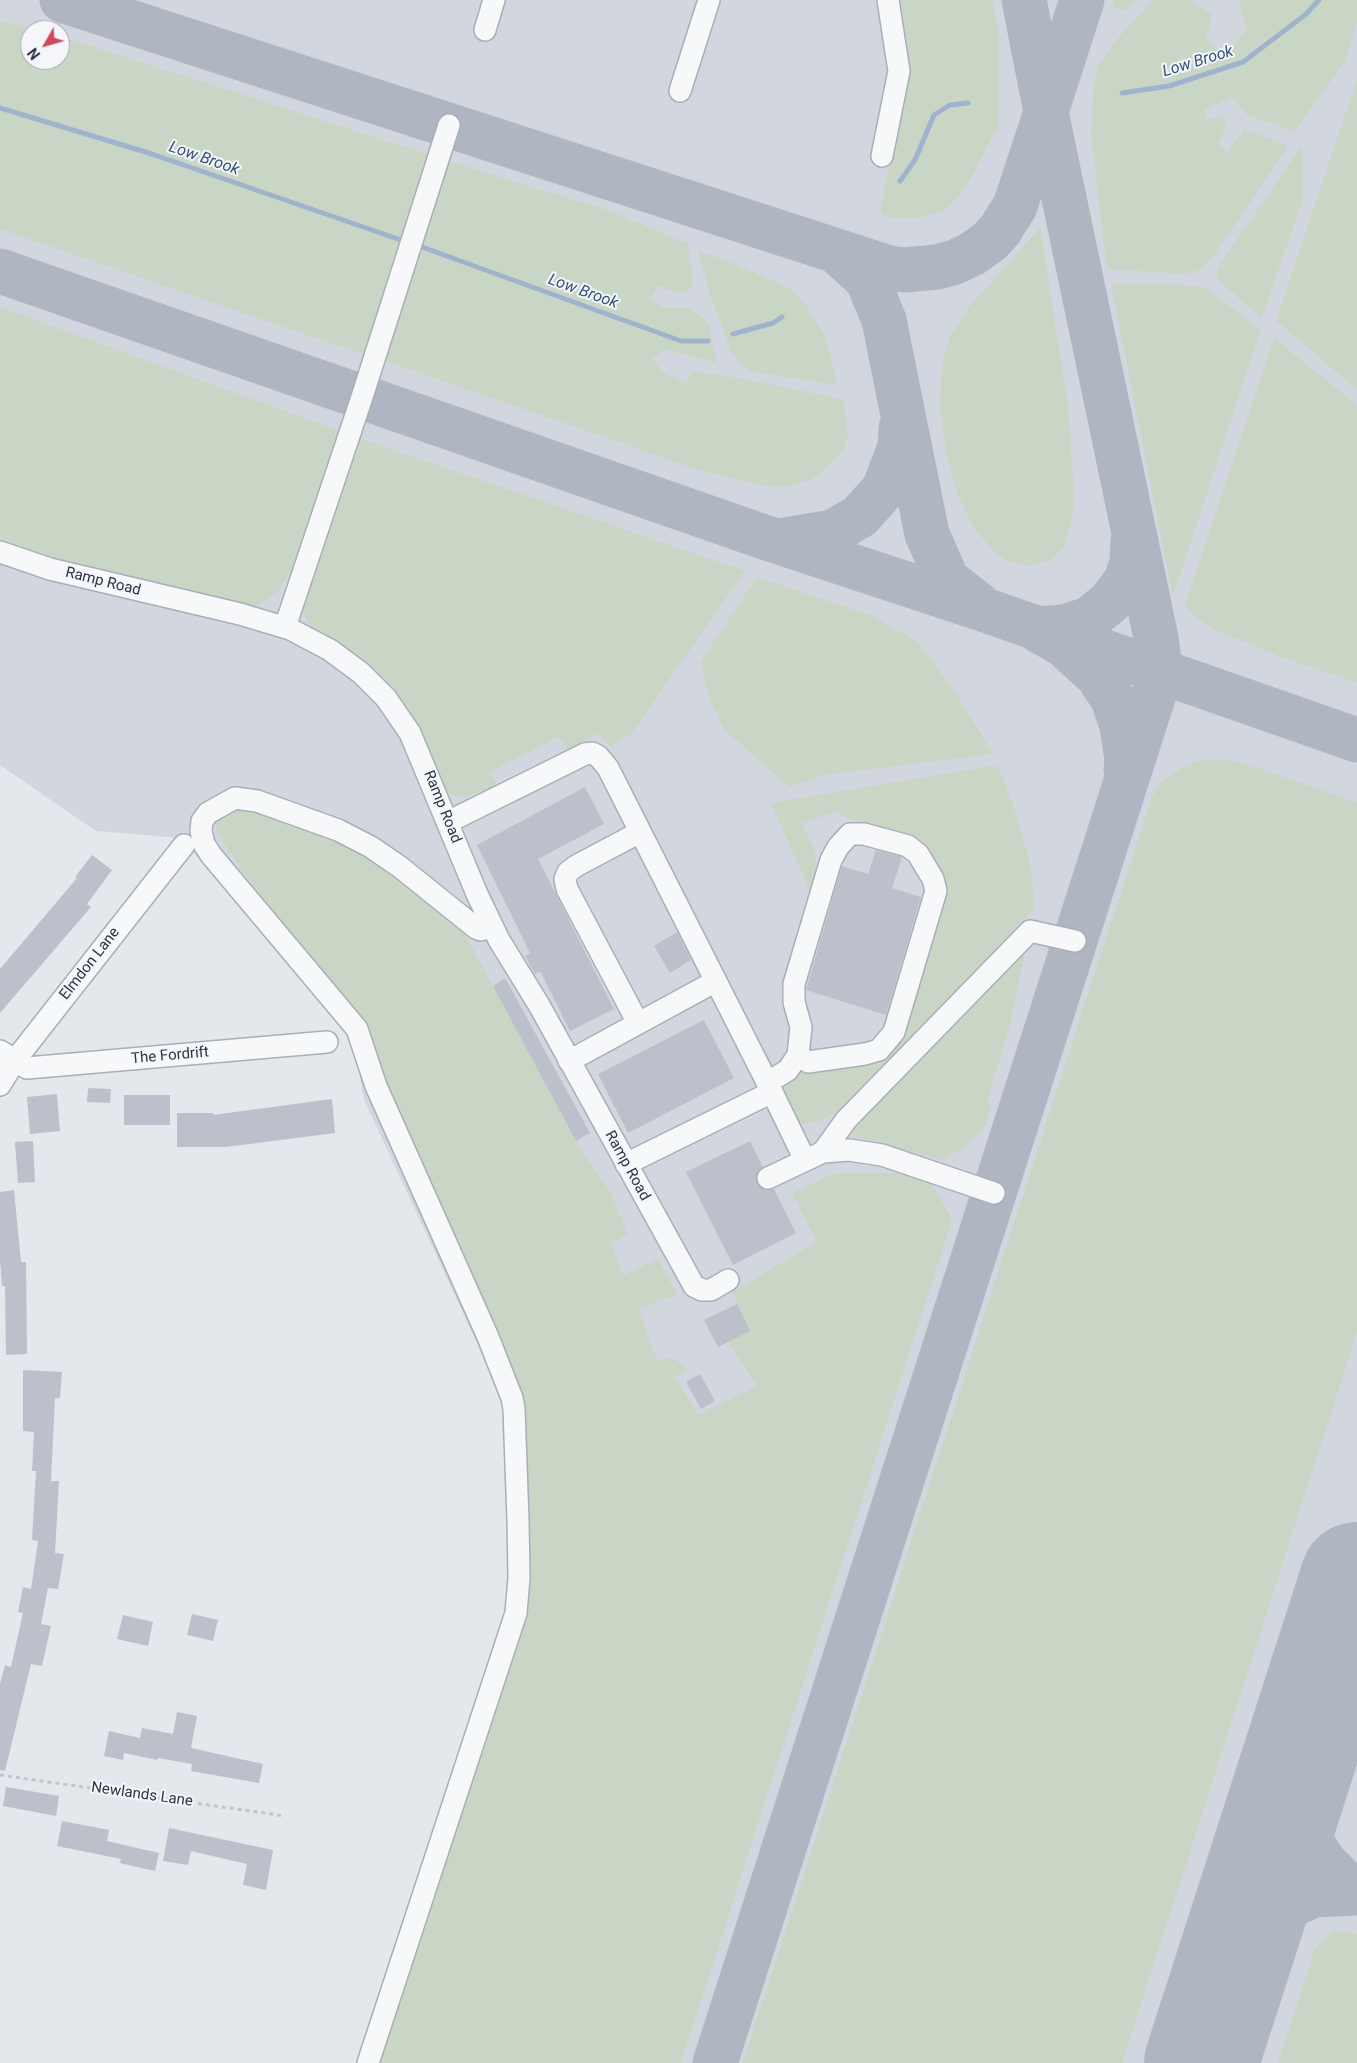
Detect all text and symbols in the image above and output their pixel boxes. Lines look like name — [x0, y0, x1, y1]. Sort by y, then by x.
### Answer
north arrow — [20, 20, 70, 70]
water label: Low Brook — [1160, 42, 1236, 82]
text: N — [25, 45, 43, 62]
water label: Low Brook — [166, 138, 242, 180]
water label: Low Brook — [545, 270, 621, 314]
street label: Ramp Road — [63, 564, 143, 600]
street label: Ramp Road — [419, 768, 465, 846]
street label: Elmdon Lane — [56, 924, 124, 1004]
street label: The Fordrift — [130, 1044, 210, 1068]
street label: Ramp Road — [600, 1128, 654, 1204]
street label: Newlands Lane — [90, 1779, 194, 1811]

